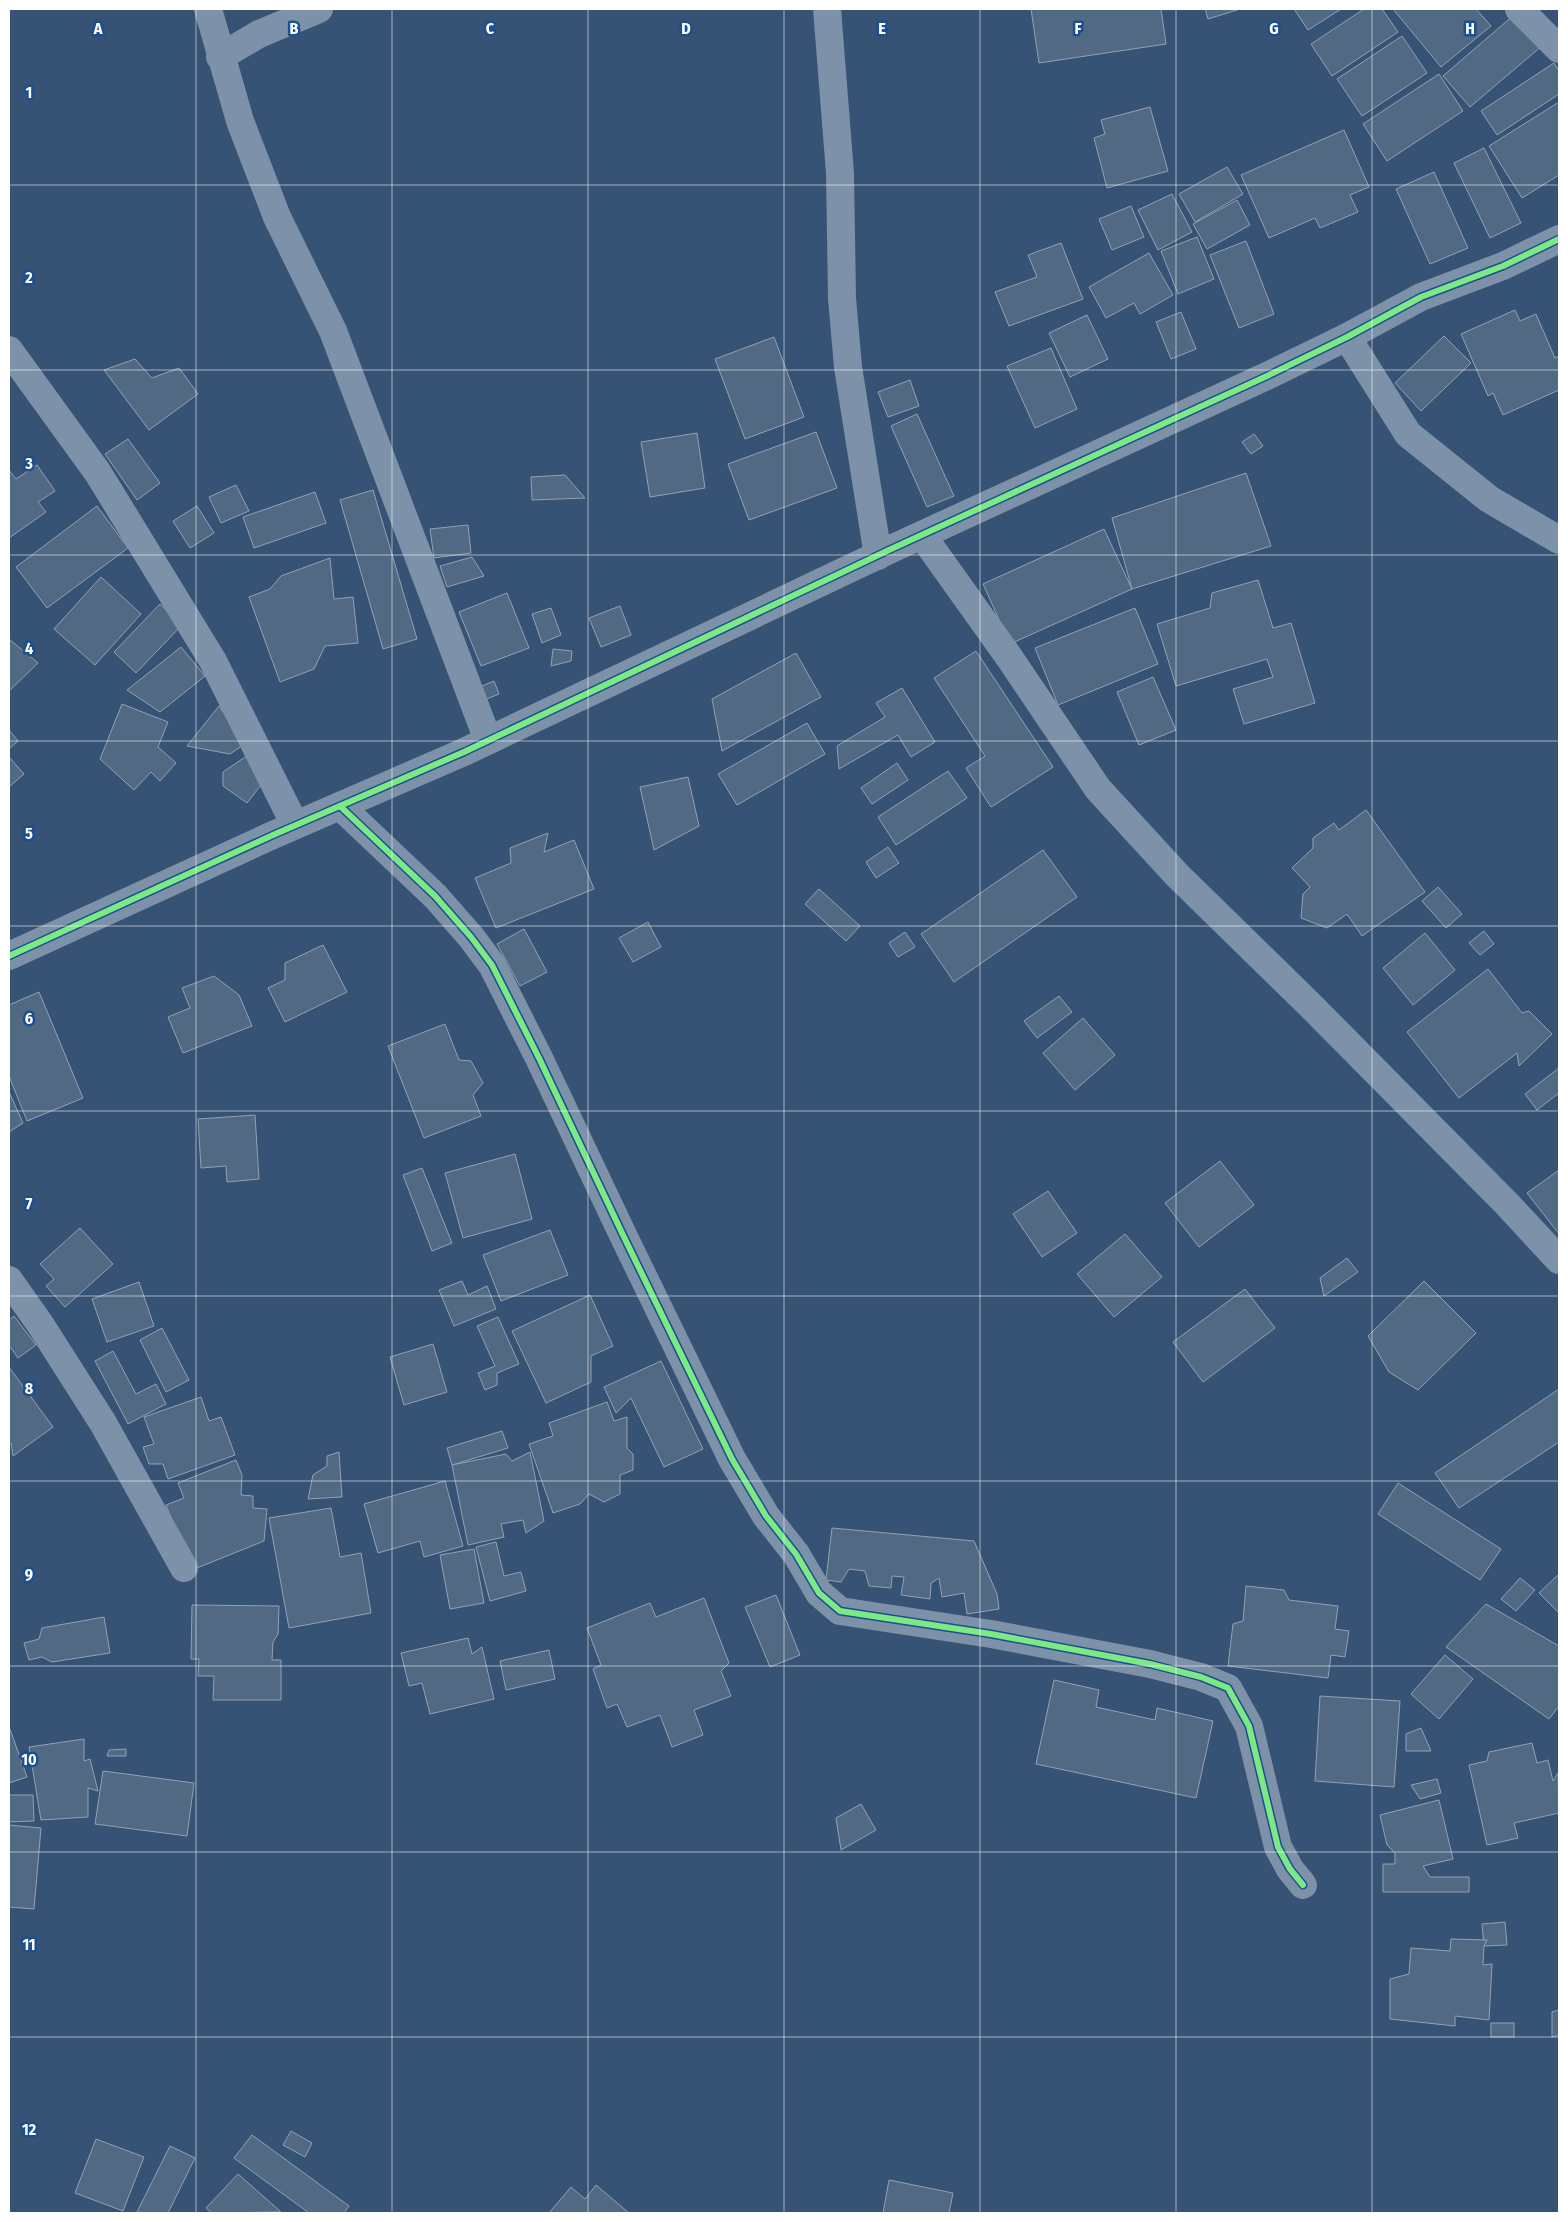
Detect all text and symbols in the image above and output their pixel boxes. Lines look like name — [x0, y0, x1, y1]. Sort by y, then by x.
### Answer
text: A — [93, 19, 103, 38]
text: B — [290, 19, 299, 38]
text: C — [486, 19, 495, 38]
text: D — [681, 19, 691, 38]
text: E — [878, 19, 886, 38]
text: F — [1074, 19, 1082, 38]
text: G — [1269, 19, 1279, 38]
text: H — [1465, 19, 1475, 38]
text: 1 — [26, 83, 32, 102]
text: 2 — [24, 268, 33, 287]
text: 3 — [24, 454, 33, 473]
text: 4 — [25, 639, 33, 658]
text: 5 — [25, 824, 33, 843]
text: 6 — [25, 1009, 33, 1028]
text: 7 — [26, 1194, 33, 1213]
text: 8 — [25, 1379, 34, 1398]
text: 9 — [25, 1565, 33, 1584]
text: 10 — [21, 1750, 37, 1769]
text: 11 — [22, 1935, 36, 1954]
text: 12 — [22, 2120, 37, 2139]

